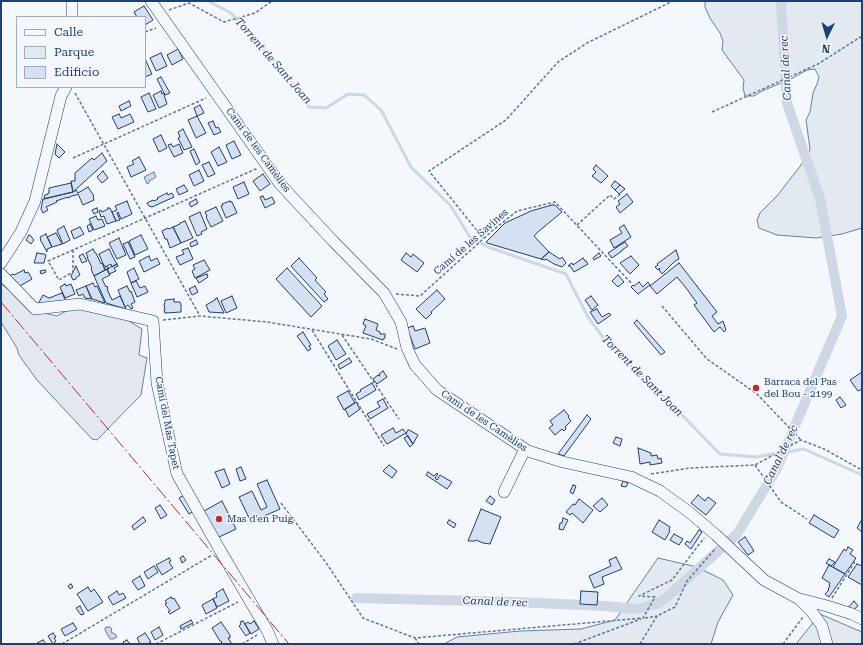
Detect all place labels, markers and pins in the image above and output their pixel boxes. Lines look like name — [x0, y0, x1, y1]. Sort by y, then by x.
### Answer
place label: Barraca del Pas del Bou - 2199 — [764, 376, 837, 400]
marker: Barraca del Pas del Bou - 2199 — [751, 383, 761, 393]
place label: Mas d'en Puig — [227, 513, 293, 525]
marker: Mas d'en Puig — [214, 514, 224, 524]

